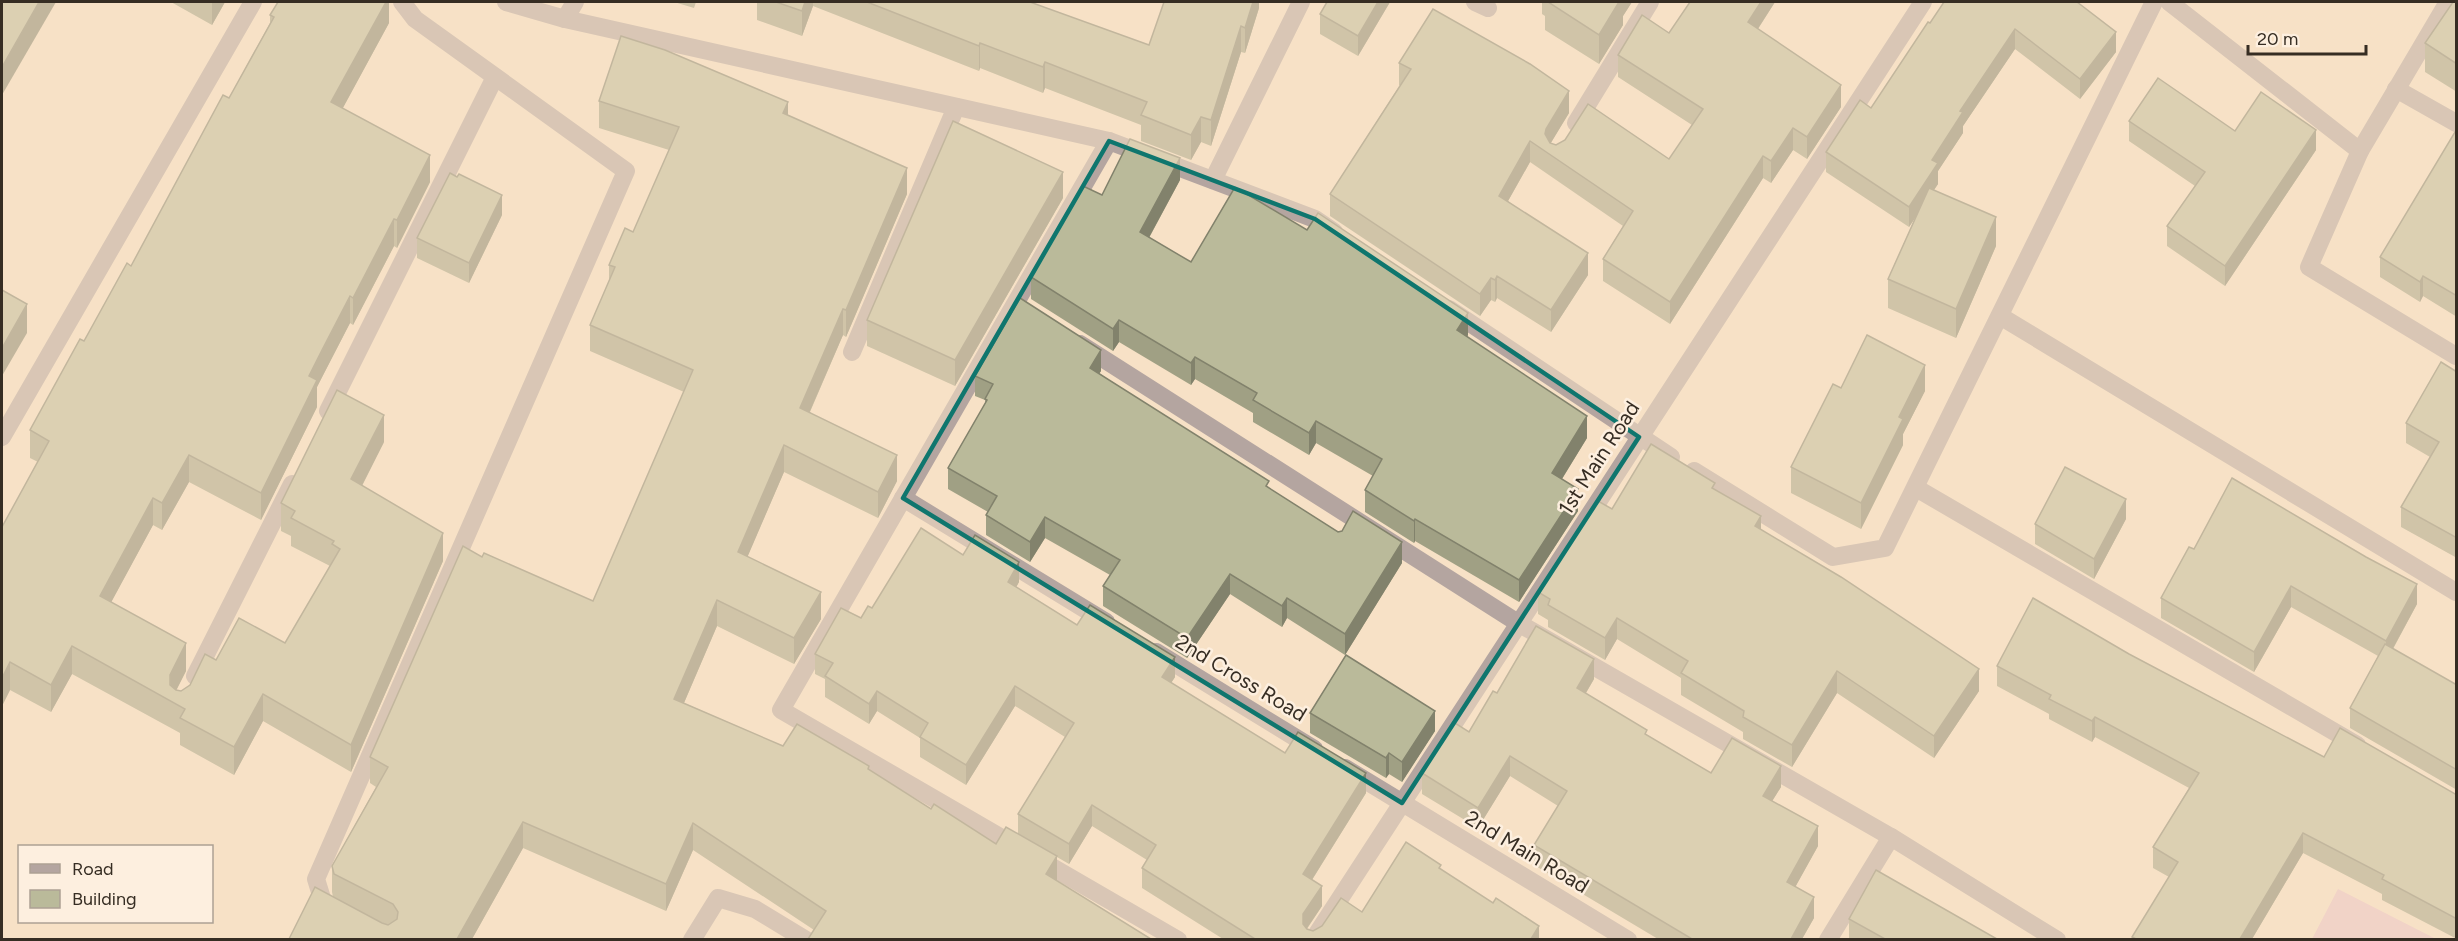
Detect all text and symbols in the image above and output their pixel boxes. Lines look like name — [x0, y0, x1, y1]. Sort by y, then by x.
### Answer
scale bar — [2248, 18, 2366, 56]
text: 20 m — [2257, 28, 2298, 50]
street label: 1st Main Road — [1553, 396, 1645, 519]
street label: 2nd Cross Road — [1171, 629, 1311, 727]
street label: 2nd Main Road — [1461, 805, 1594, 898]
legend — [18, 845, 213, 923]
text: Road — [72, 858, 113, 880]
text: Building — [72, 888, 137, 910]

